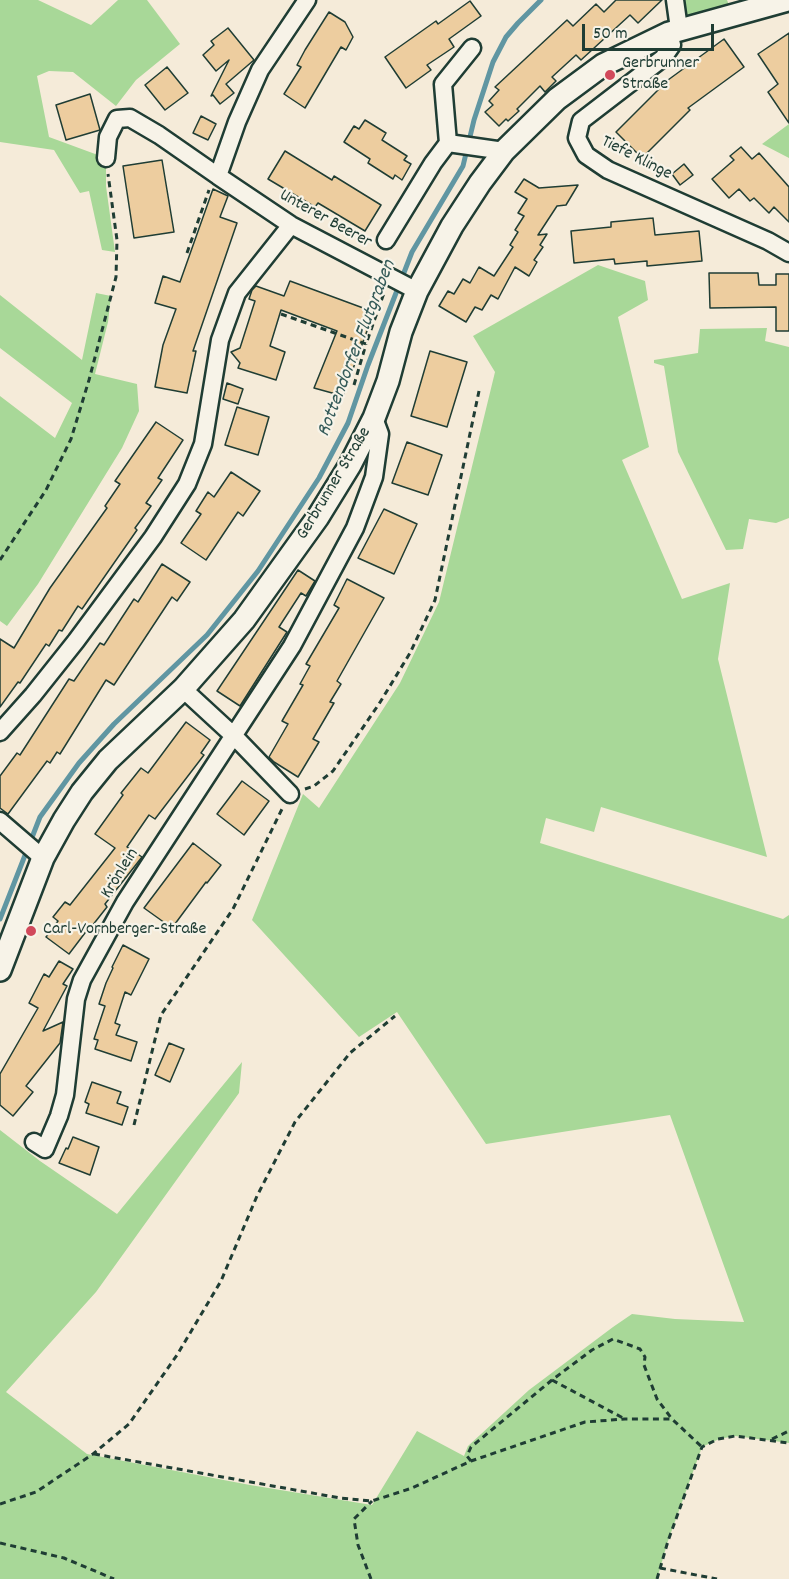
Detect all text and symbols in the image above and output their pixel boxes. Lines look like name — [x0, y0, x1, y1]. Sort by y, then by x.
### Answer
scale bar — [585, 12, 717, 50]
text: 50 m — [593, 22, 628, 47]
place label: Gerbrunner Straße — [622, 54, 699, 97]
marker: Gerbrunner Straße — [603, 68, 617, 82]
street label: Tiefe Klinge — [597, 132, 675, 186]
street label: Unterer Beerer — [275, 186, 375, 254]
water label: Rottendorfer Flutgraben — [313, 257, 403, 441]
street label: Gerbrunner Straße — [293, 424, 377, 544]
street label: Krönlein — [97, 845, 145, 903]
place label: Carl-Vornberger-Straße — [43, 920, 206, 942]
marker: Carl-Vornberger-Straße — [24, 924, 38, 938]

